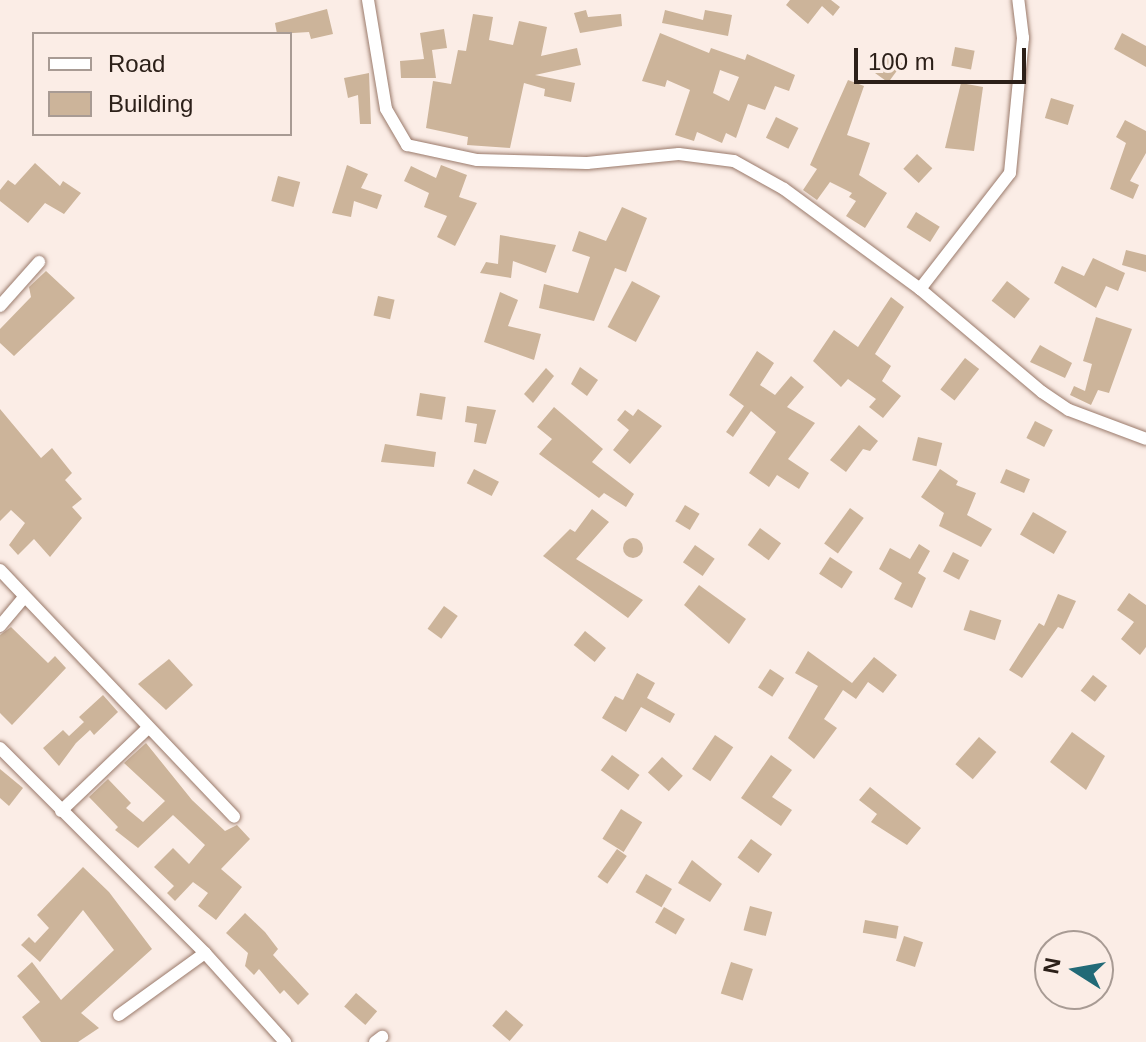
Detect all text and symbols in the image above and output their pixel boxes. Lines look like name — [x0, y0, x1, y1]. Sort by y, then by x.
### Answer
legend — [32, 32, 292, 136]
scale bar — [858, 32, 1030, 82]
text: 100 m — [868, 48, 935, 75]
text: Road — [108, 50, 165, 77]
text: Building — [108, 90, 193, 117]
north arrow — [1034, 930, 1114, 1010]
text: N — [1038, 956, 1066, 976]

